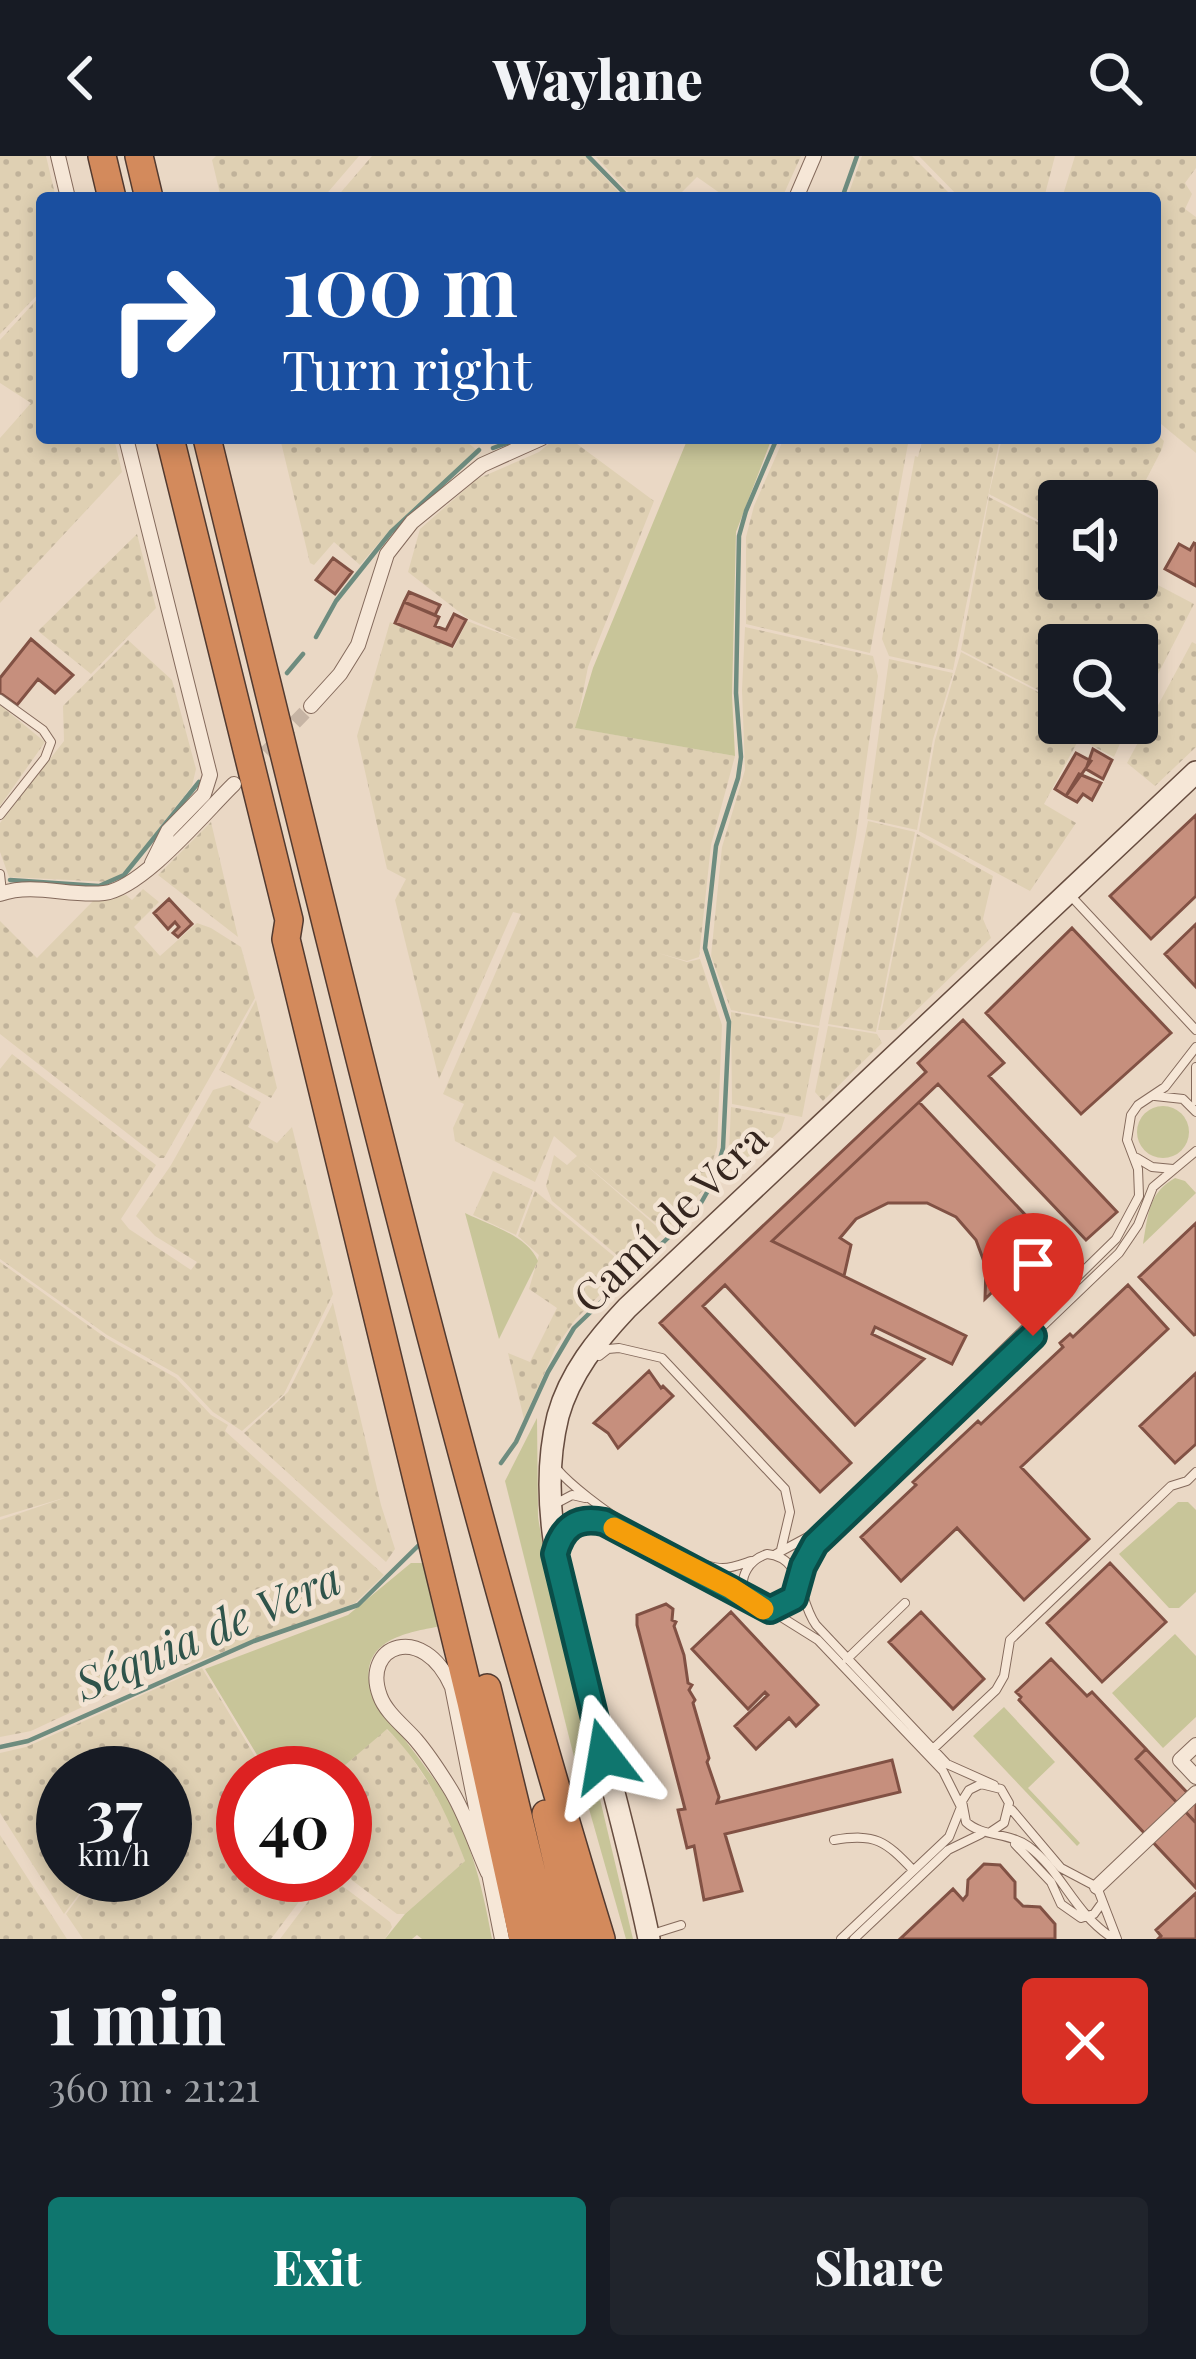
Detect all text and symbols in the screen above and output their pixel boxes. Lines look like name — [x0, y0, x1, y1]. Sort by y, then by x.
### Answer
text: Waylane — [493, 42, 703, 114]
icon: back — [48, 45, 114, 111]
icon: search — [1082, 45, 1148, 111]
text: 100 m — [282, 226, 518, 338]
icon: right — [84, 240, 240, 396]
text: Turn right — [282, 333, 532, 405]
map controls — [1038, 480, 1158, 744]
button: sound — [1038, 480, 1158, 600]
button: search — [1038, 624, 1158, 744]
street label: Camí de Vera — [560, 1110, 778, 1324]
pin — [982, 1213, 1084, 1336]
icon: arrive — [1000, 1231, 1066, 1297]
water label: Séquia de Vera — [64, 1546, 349, 1712]
position arrow — [541, 1693, 667, 1819]
speed limit sign: 40 — [216, 1746, 372, 1902]
text: 37 — [86, 1769, 142, 1849]
text: km/h — [78, 1834, 150, 1874]
text: 1 min — [48, 1967, 226, 2063]
button: close — [1022, 1978, 1148, 2104]
text: 360 m · 21:21 — [48, 2060, 260, 2112]
button: Exit — [48, 2197, 586, 2335]
button: Share — [610, 2197, 1148, 2335]

